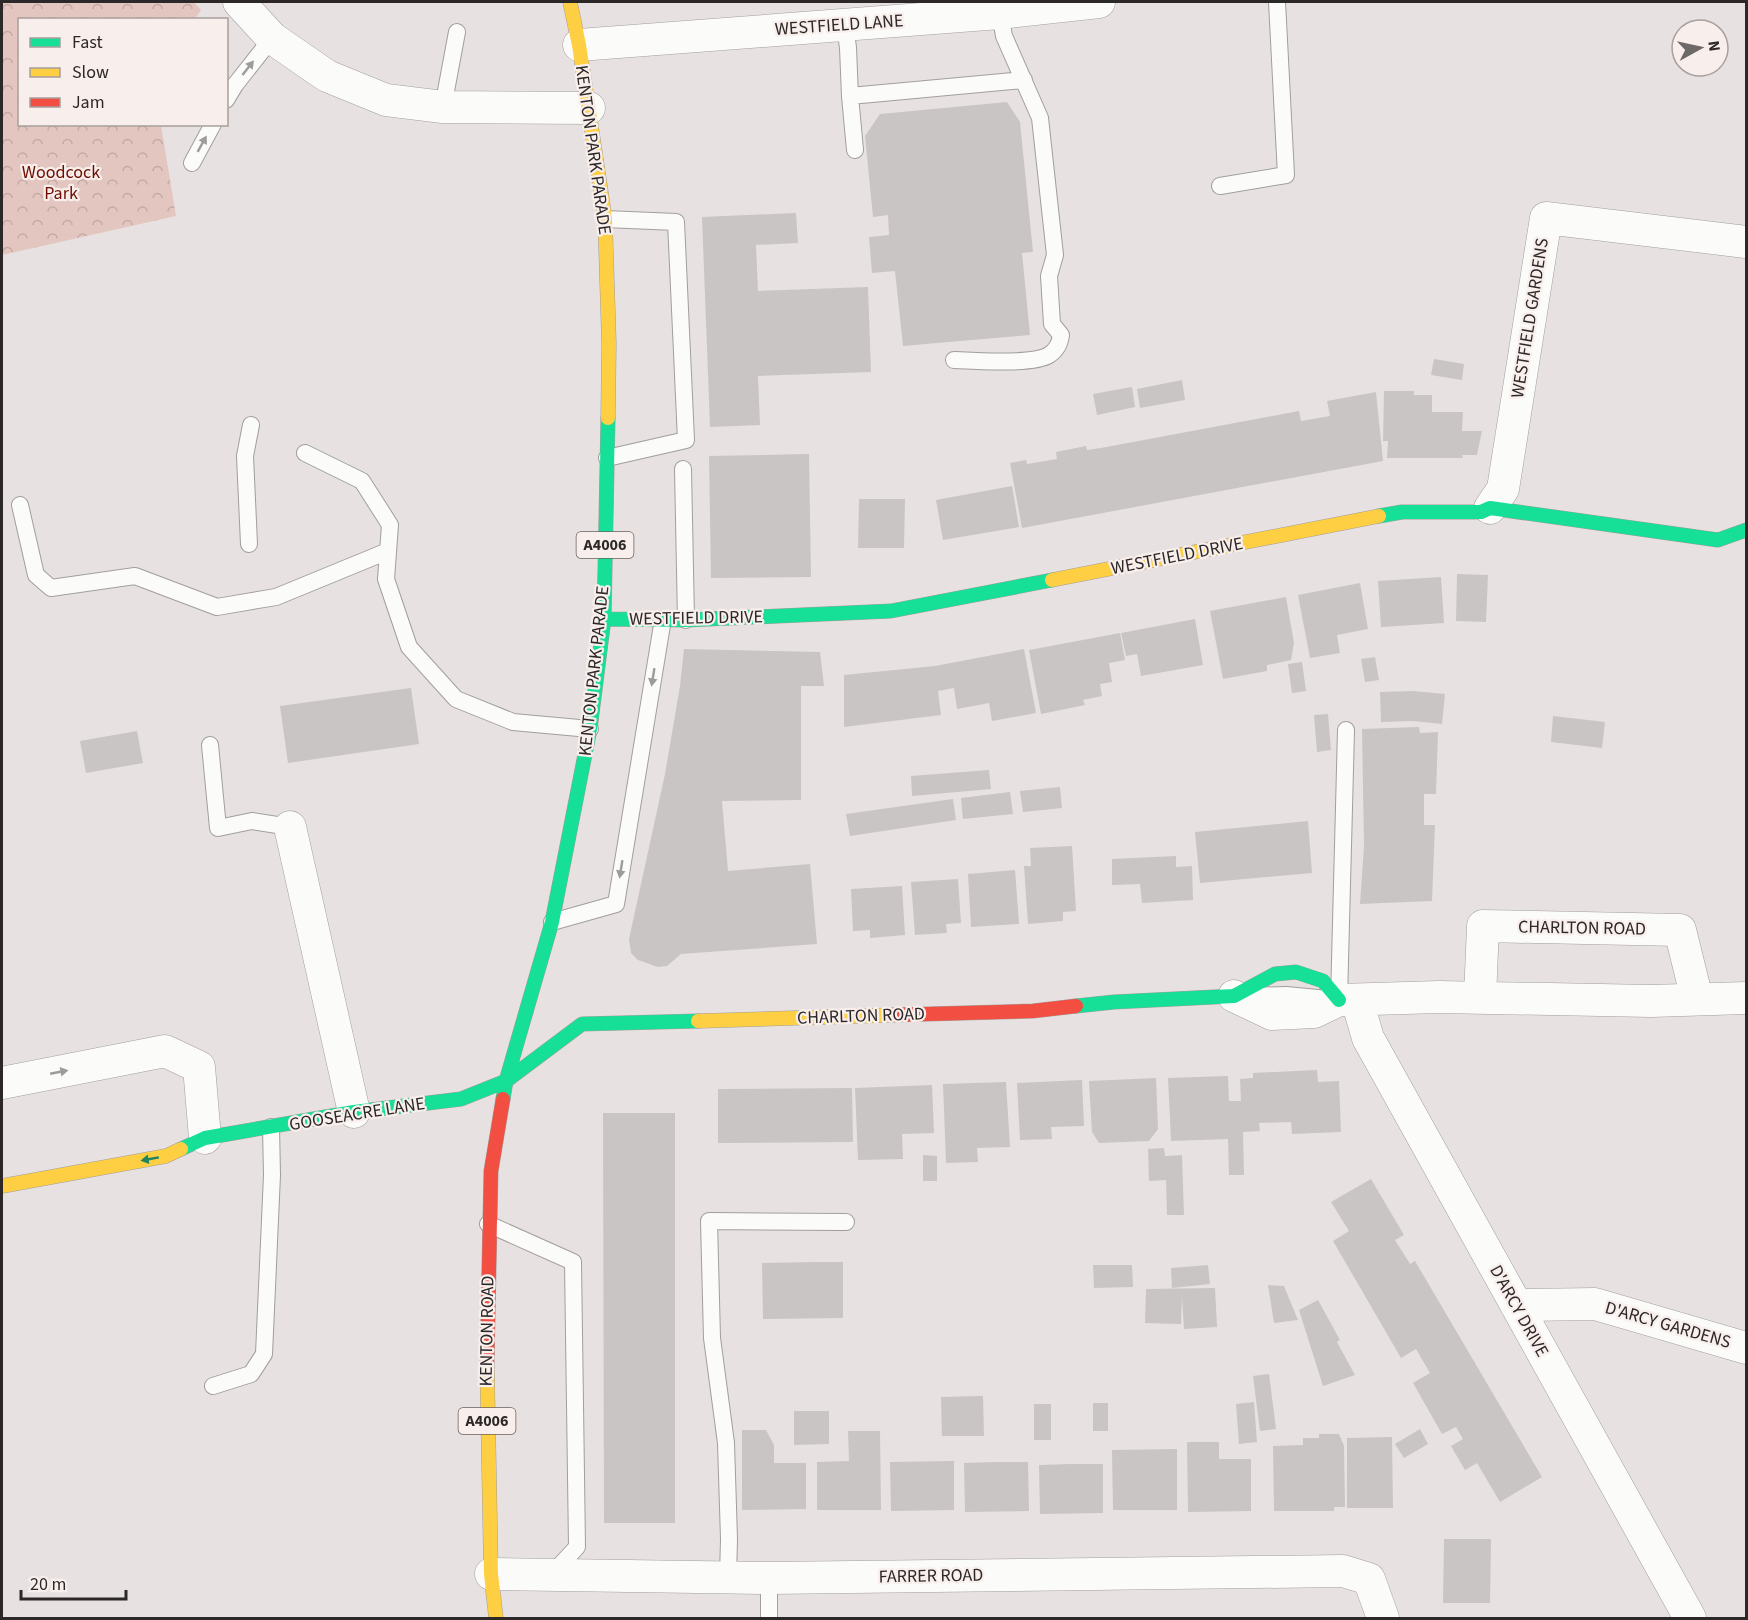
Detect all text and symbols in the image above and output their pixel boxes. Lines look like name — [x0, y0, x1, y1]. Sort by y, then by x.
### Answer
street label: WESTFIELD LANE — [774, 8, 904, 42]
legend — [18, 18, 228, 126]
north arrow — [1670, 18, 1730, 78]
text: Fast — [72, 30, 103, 55]
text: N — [1702, 39, 1725, 53]
text: Slow — [72, 60, 109, 85]
one-way arrow — [242, 60, 255, 76]
street label: KENTON PARK PARADE — [569, 64, 617, 236]
text: Jam — [72, 90, 105, 115]
one-way arrow — [197, 135, 207, 152]
park label: Woodcock Park — [22, 160, 100, 206]
street label: WESTFIELD GARDENS — [1505, 236, 1555, 400]
street label: WESTFIELD DRIVE — [1109, 531, 1245, 581]
road number: A4006 — [576, 532, 634, 558]
street label: KENTON PARK PARADE — [573, 585, 615, 757]
street label: WESTFIELD DRIVE — [629, 604, 763, 632]
one-way arrow — [649, 668, 658, 687]
one-way arrow — [617, 860, 626, 879]
street label: CHARLTON ROAD — [1518, 914, 1646, 942]
street label: CHARLTON ROAD — [797, 1001, 925, 1031]
one-way arrow — [50, 1067, 69, 1076]
street label: GOOSEACRE LANE — [287, 1091, 427, 1137]
one-way arrow — [141, 1155, 160, 1164]
street label: D'ARCY DRIVE — [1483, 1260, 1555, 1362]
street label: KENTON ROAD — [474, 1275, 500, 1387]
street label: D'ARCY GARDENS — [1602, 1295, 1734, 1355]
road number: A4006 — [458, 1408, 516, 1434]
scale bar — [21, 1563, 126, 1601]
street label: FARRER ROAD — [878, 1563, 984, 1589]
text: 20 m — [30, 1572, 66, 1597]

